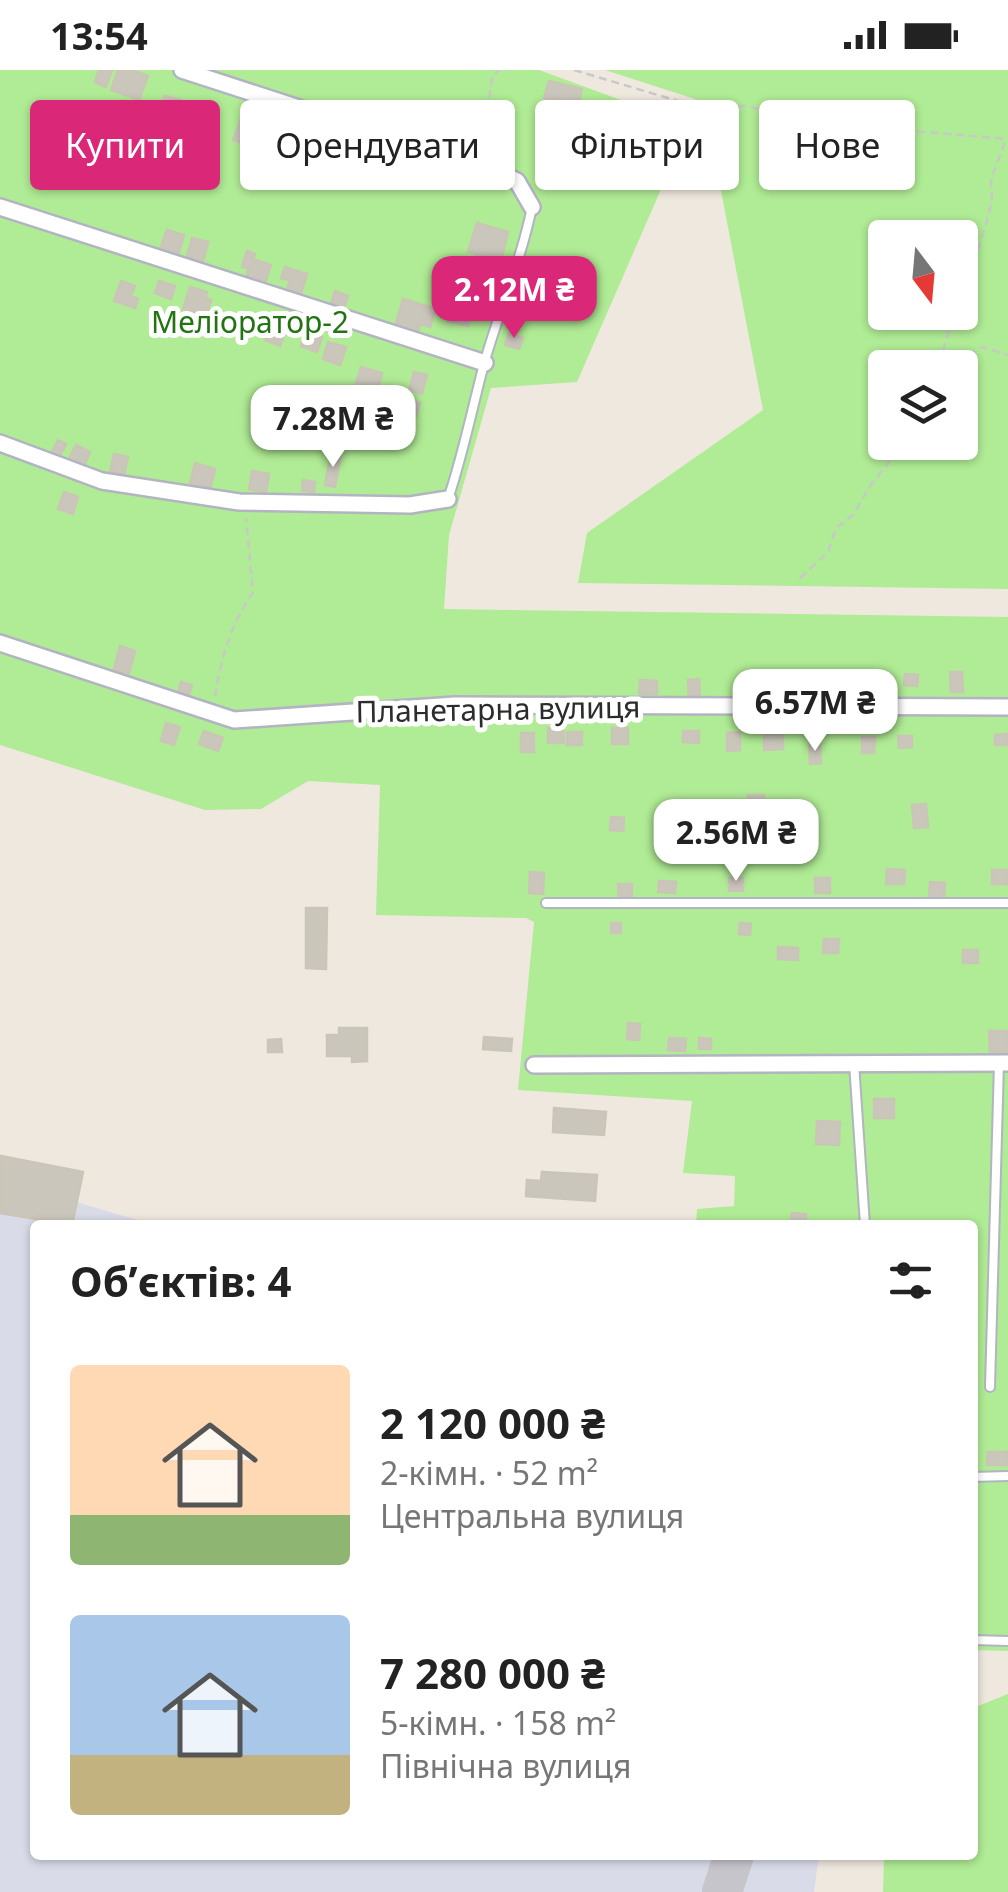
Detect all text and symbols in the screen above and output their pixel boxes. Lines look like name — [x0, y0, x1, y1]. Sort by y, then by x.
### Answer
text: 13:54 — [50, 9, 148, 61]
chip: Купити — [30, 100, 220, 190]
chip: Орендувати — [240, 100, 515, 190]
chip: Фільтри — [535, 100, 739, 190]
chip: Нове — [759, 100, 915, 190]
north arrow — [868, 220, 978, 330]
map controls — [868, 220, 978, 460]
pin: 2.12M ₴ — [422, 256, 606, 341]
text: 2.12M ₴ — [454, 267, 574, 310]
park label: Меліоратор-2 — [151, 301, 349, 342]
button: layers — [868, 350, 978, 460]
pin: 7.28M ₴ — [241, 385, 425, 470]
text: 7.28M ₴ — [273, 396, 393, 439]
pin: 6.57M ₴ — [723, 669, 907, 754]
text: 6.57M ₴ — [755, 680, 875, 723]
street label: Планетарна вулиця — [355, 686, 641, 731]
pin: 2.56M ₴ — [644, 799, 828, 884]
text: 2.56M ₴ — [676, 810, 796, 853]
text: Об’єктів: 4 — [70, 1252, 292, 1309]
icon: filters — [883, 1253, 938, 1308]
text: 2 120 000 ₴ — [380, 1394, 605, 1451]
icon: home — [150, 1405, 270, 1525]
text: 2-кімн. · 52 m² — [380, 1451, 598, 1494]
text: Центральна вулиця — [380, 1494, 684, 1537]
text: 7 280 000 ₴ — [380, 1644, 605, 1701]
icon: home — [150, 1655, 270, 1775]
text: 5-кімн. · 158 m² — [380, 1701, 616, 1744]
text: Північна вулиця — [380, 1744, 631, 1787]

